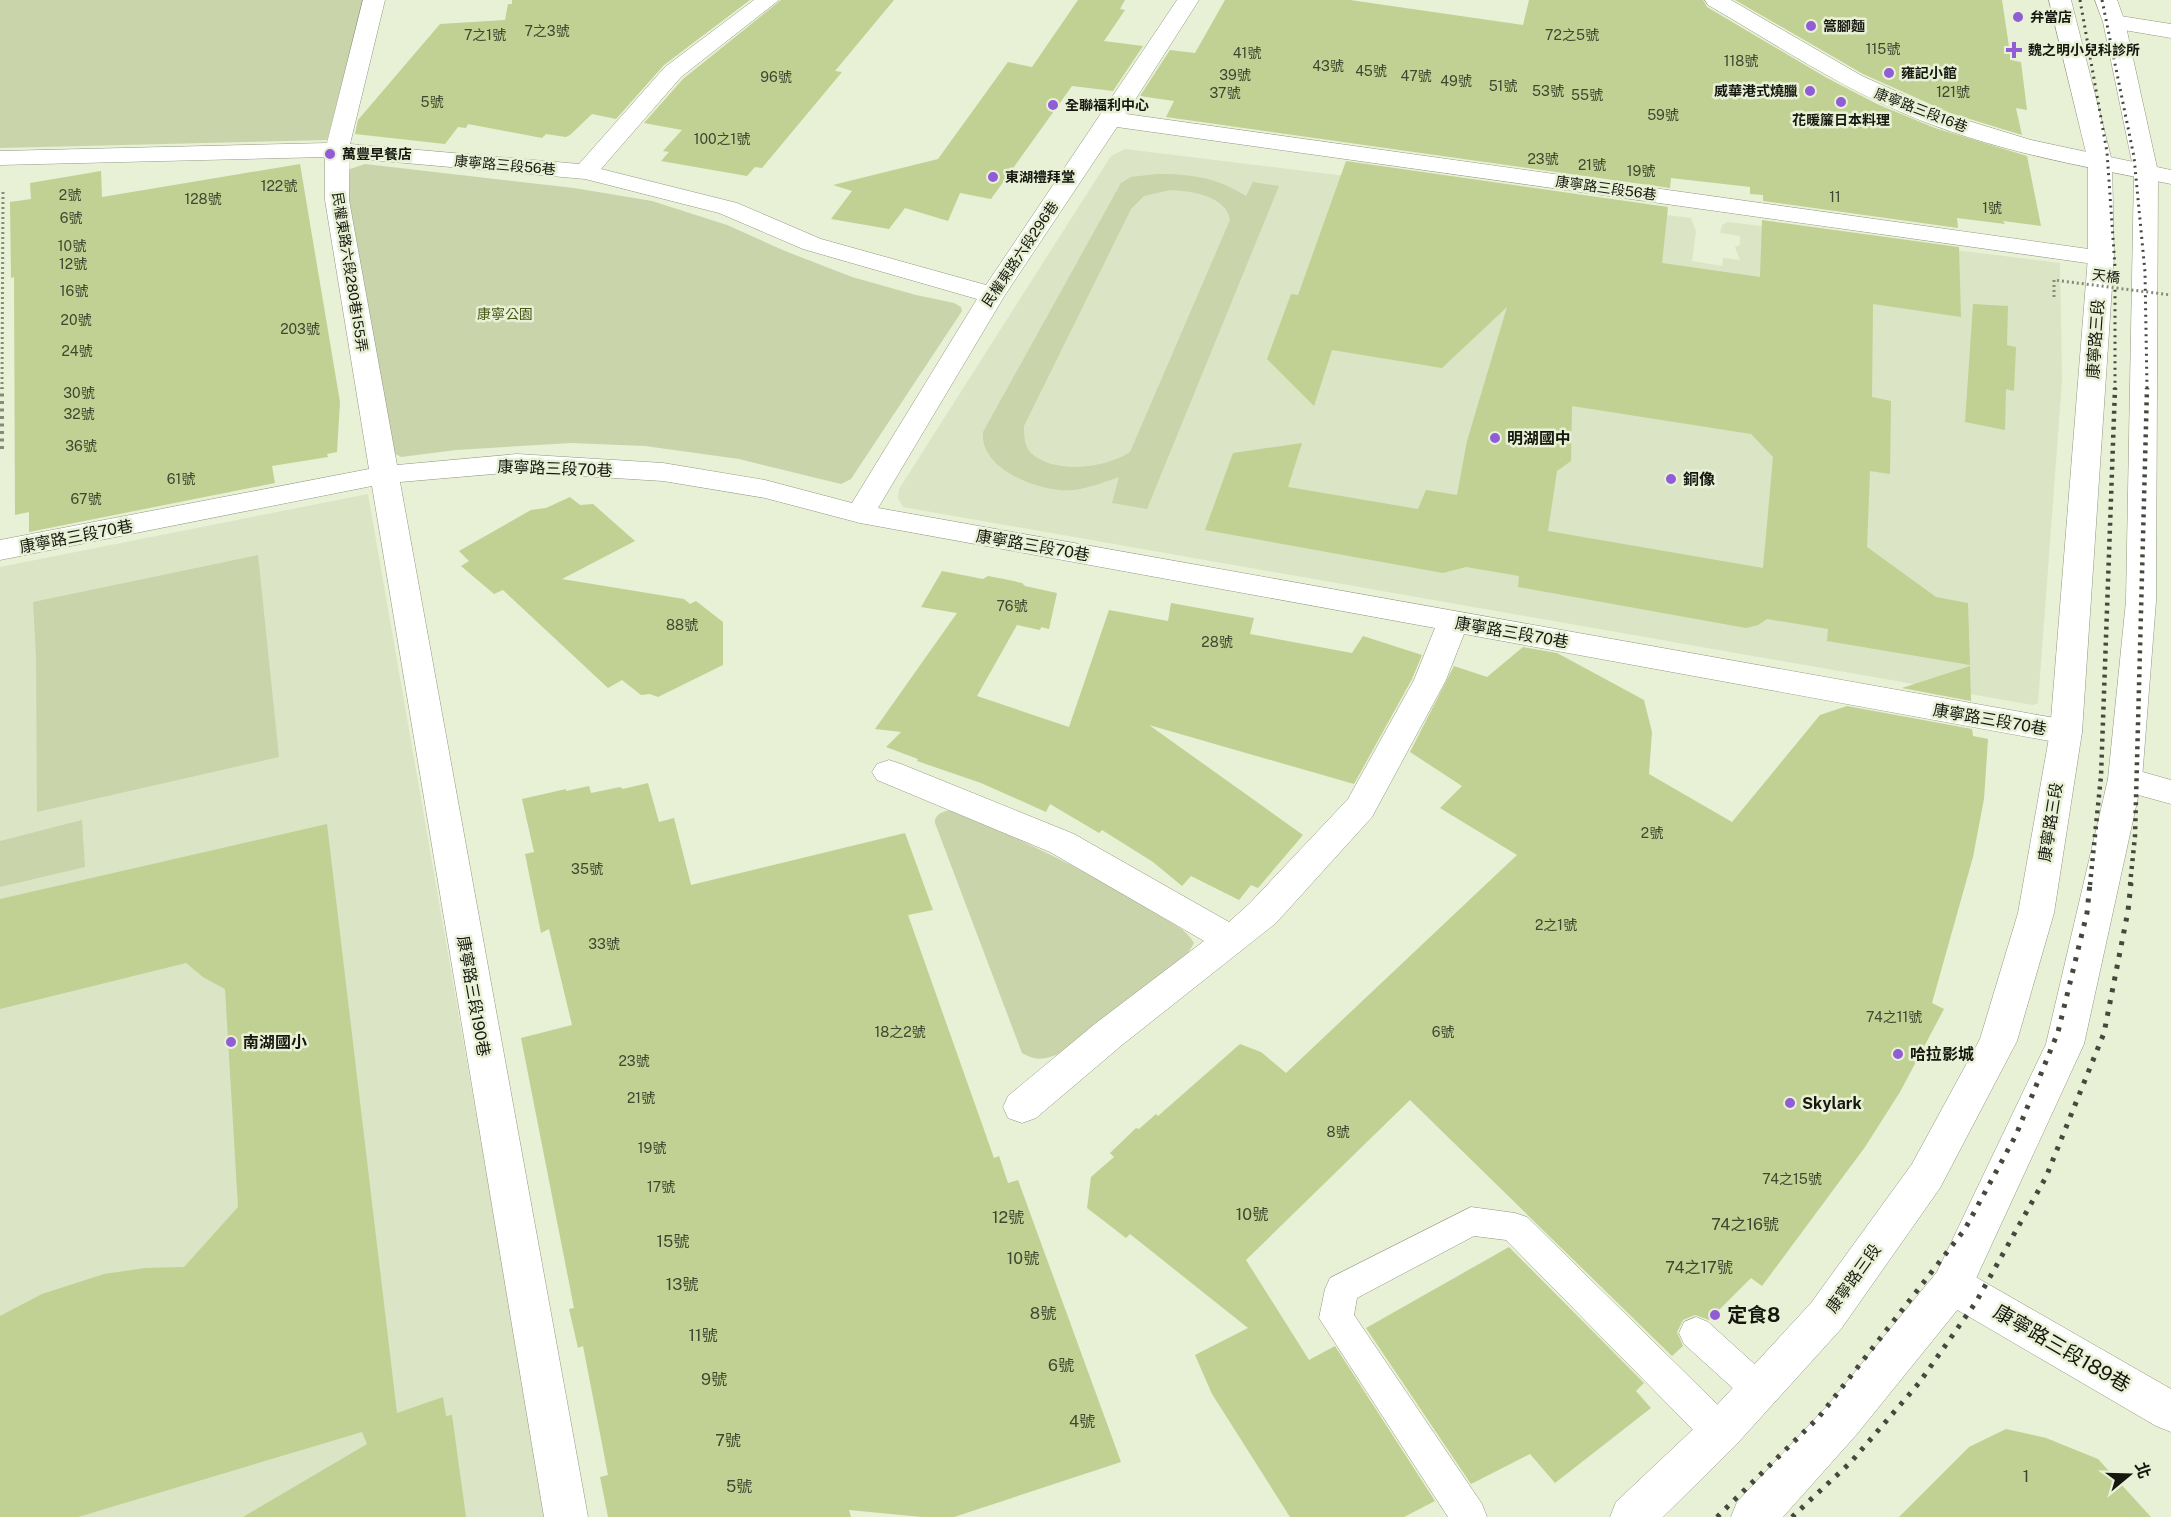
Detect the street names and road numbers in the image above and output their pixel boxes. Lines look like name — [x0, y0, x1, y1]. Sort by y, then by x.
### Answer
street label: 康寧路三段16巷 — [1872, 85, 1970, 135]
street label: 康寧路三段56巷 — [454, 153, 556, 177]
street label: 康寧路三段56巷 — [1555, 173, 1657, 203]
street label: 民權東路六段280巷155弄 — [329, 191, 371, 353]
street label: 民權東路六段296巷 — [979, 198, 1061, 310]
street label: 天橋 — [2091, 266, 2121, 286]
street label: 康寧路三段 — [2083, 298, 2108, 380]
street label: 康寧路三段70巷 — [497, 457, 613, 480]
street label: 康寧路三段70巷 — [18, 516, 134, 557]
street label: 康寧路三段70巷 — [975, 526, 1091, 565]
street label: 康寧路三段70巷 — [1454, 613, 1570, 652]
street label: 康寧路三段70巷 — [1932, 700, 2048, 739]
street label: 康寧路三段 — [2035, 781, 2066, 863]
street label: 康寧路三段190巷 — [454, 934, 493, 1058]
street label: 康寧路三段 — [1822, 1240, 1885, 1316]
street label: 康寧路三段189巷 — [1990, 1299, 2134, 1397]

